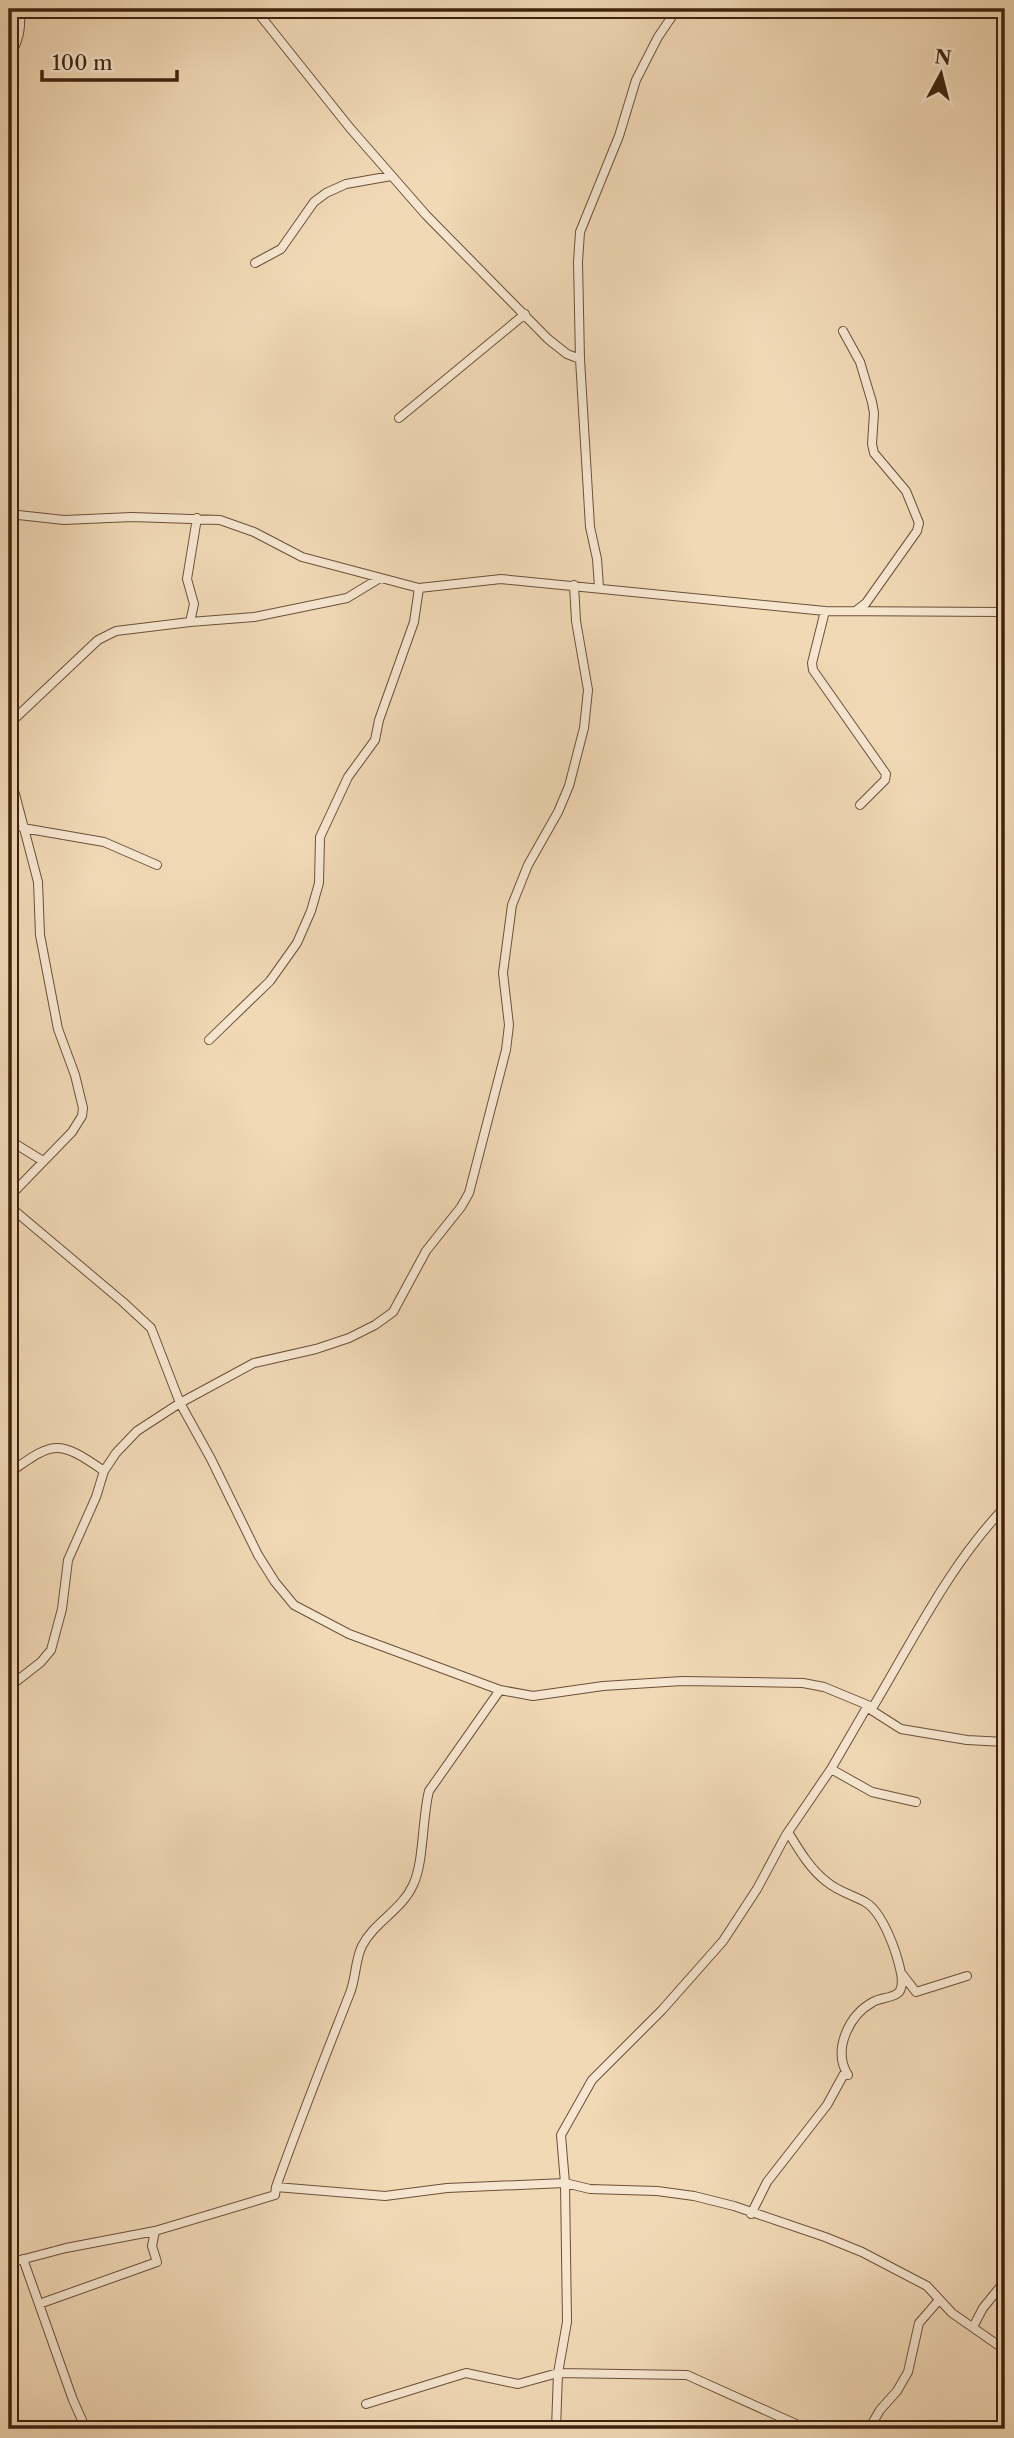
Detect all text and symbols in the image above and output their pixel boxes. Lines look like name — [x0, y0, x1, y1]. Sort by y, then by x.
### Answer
scale bar — [42, 38, 177, 82]
north arrow — [906, 38, 976, 108]
text: N — [933, 45, 953, 70]
text: 100 m — [52, 50, 113, 75]

